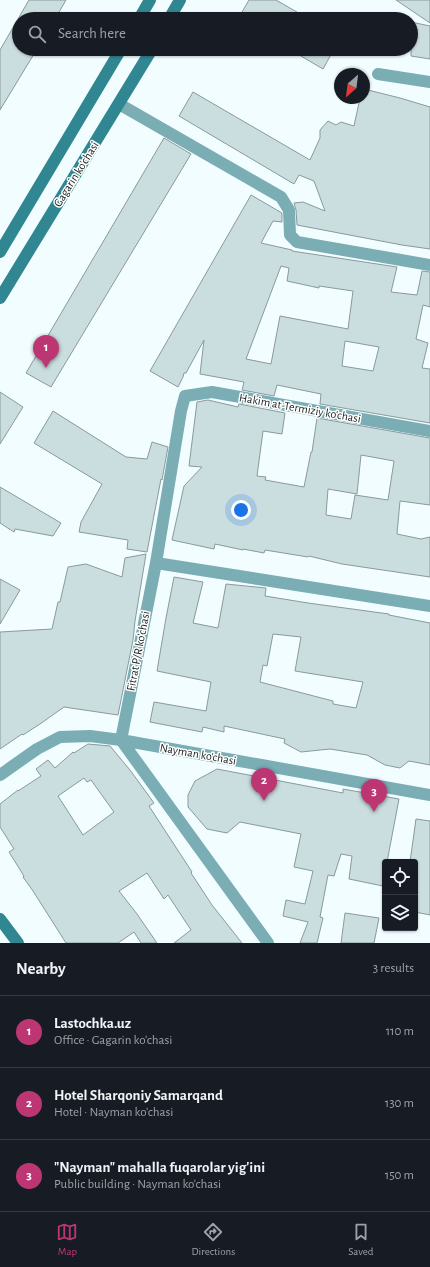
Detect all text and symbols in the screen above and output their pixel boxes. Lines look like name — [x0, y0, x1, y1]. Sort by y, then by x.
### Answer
search box — [12, 12, 418, 56]
icon: search — [26, 23, 48, 45]
text: Search here — [58, 26, 126, 41]
north arrow — [334, 68, 370, 104]
street label: Gagarin ko'chasi — [51, 139, 101, 209]
pin: 1 — [33, 335, 59, 368]
street label: Hakim at-Termiziy ko'chasi — [238, 391, 362, 426]
your location — [231, 500, 251, 520]
street label: Fitrat P/R ko'chasi — [124, 610, 152, 692]
street label: Nayman ko'chasi — [159, 741, 237, 768]
pin: 2 — [251, 768, 277, 801]
pin: 3 — [361, 779, 387, 812]
map controls — [382, 859, 418, 931]
button: locate — [382, 859, 418, 895]
button: layers — [382, 895, 418, 931]
text: Nearby — [16, 960, 66, 977]
text: 3 results — [373, 962, 414, 975]
text: Lastochka.uz — [54, 1016, 131, 1031]
text: 1 — [27, 1025, 31, 1038]
text: 110 m — [386, 1025, 414, 1038]
text: Office · Gagarin ko'chasi — [54, 1034, 172, 1047]
text: Hotel Sharqoniy Samarqand — [54, 1088, 223, 1103]
text: 2 — [26, 1097, 32, 1110]
text: 130 m — [385, 1097, 414, 1110]
text: Hotel · Nayman ko'chasi — [54, 1106, 173, 1119]
text: "Nayman" mahalla fuqarolar yig'ini — [54, 1160, 265, 1175]
text: 3 — [26, 1169, 32, 1182]
text: 150 m — [385, 1169, 414, 1182]
text: Public building · Nayman ko'chasi — [54, 1178, 221, 1191]
tab: Map — [56, 1221, 78, 1258]
tab: Directions — [191, 1221, 235, 1258]
tab: Saved — [348, 1221, 373, 1258]

